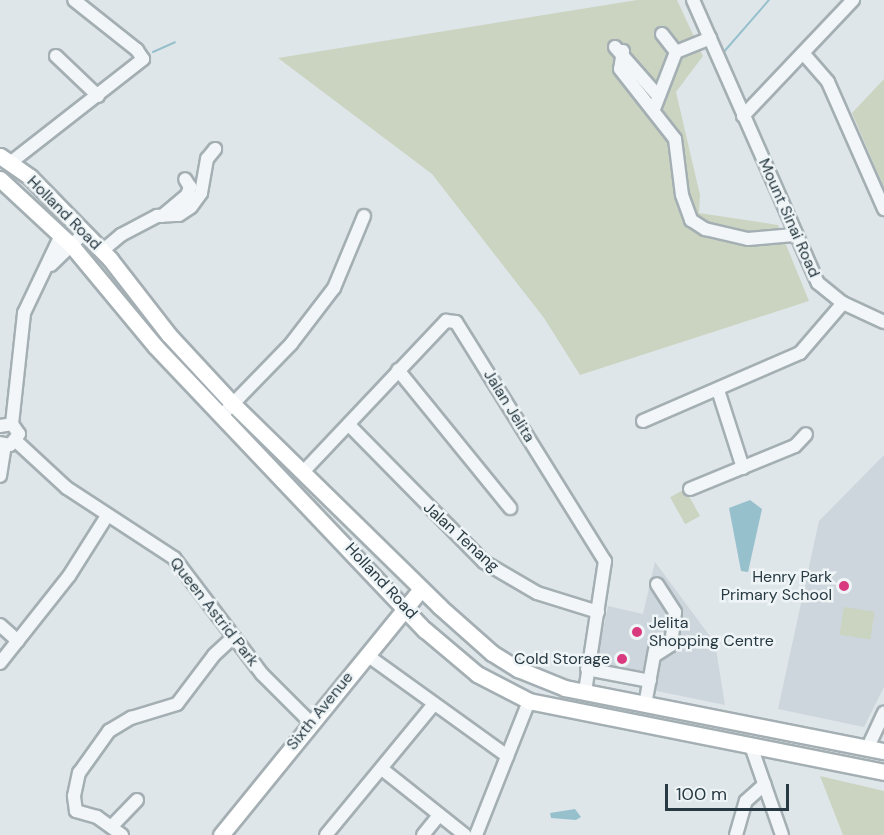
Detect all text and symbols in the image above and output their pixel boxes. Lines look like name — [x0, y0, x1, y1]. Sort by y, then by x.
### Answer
street label: Mount Sinai Road — [754, 156, 824, 280]
street label: Holland Road — [23, 172, 105, 254]
street label: Jalan Jelita — [479, 366, 539, 446]
street label: Jalan Tenang — [419, 498, 503, 576]
street label: Holland Road — [341, 539, 421, 623]
street label: Queen Astrid Park — [165, 554, 263, 670]
place label: Henry Park Primary School — [721, 567, 832, 605]
marker: Henry Park Primary School — [837, 579, 851, 593]
place label: Jelita Shopping Centre — [649, 613, 774, 651]
marker: Jelita Shopping Centre — [630, 625, 644, 639]
place label: Cold Storage — [514, 649, 610, 669]
marker: Cold Storage — [615, 652, 629, 666]
street label: Sixth Avenue — [283, 668, 357, 754]
scale bar — [668, 772, 792, 810]
text: 100 m — [676, 782, 727, 806]

